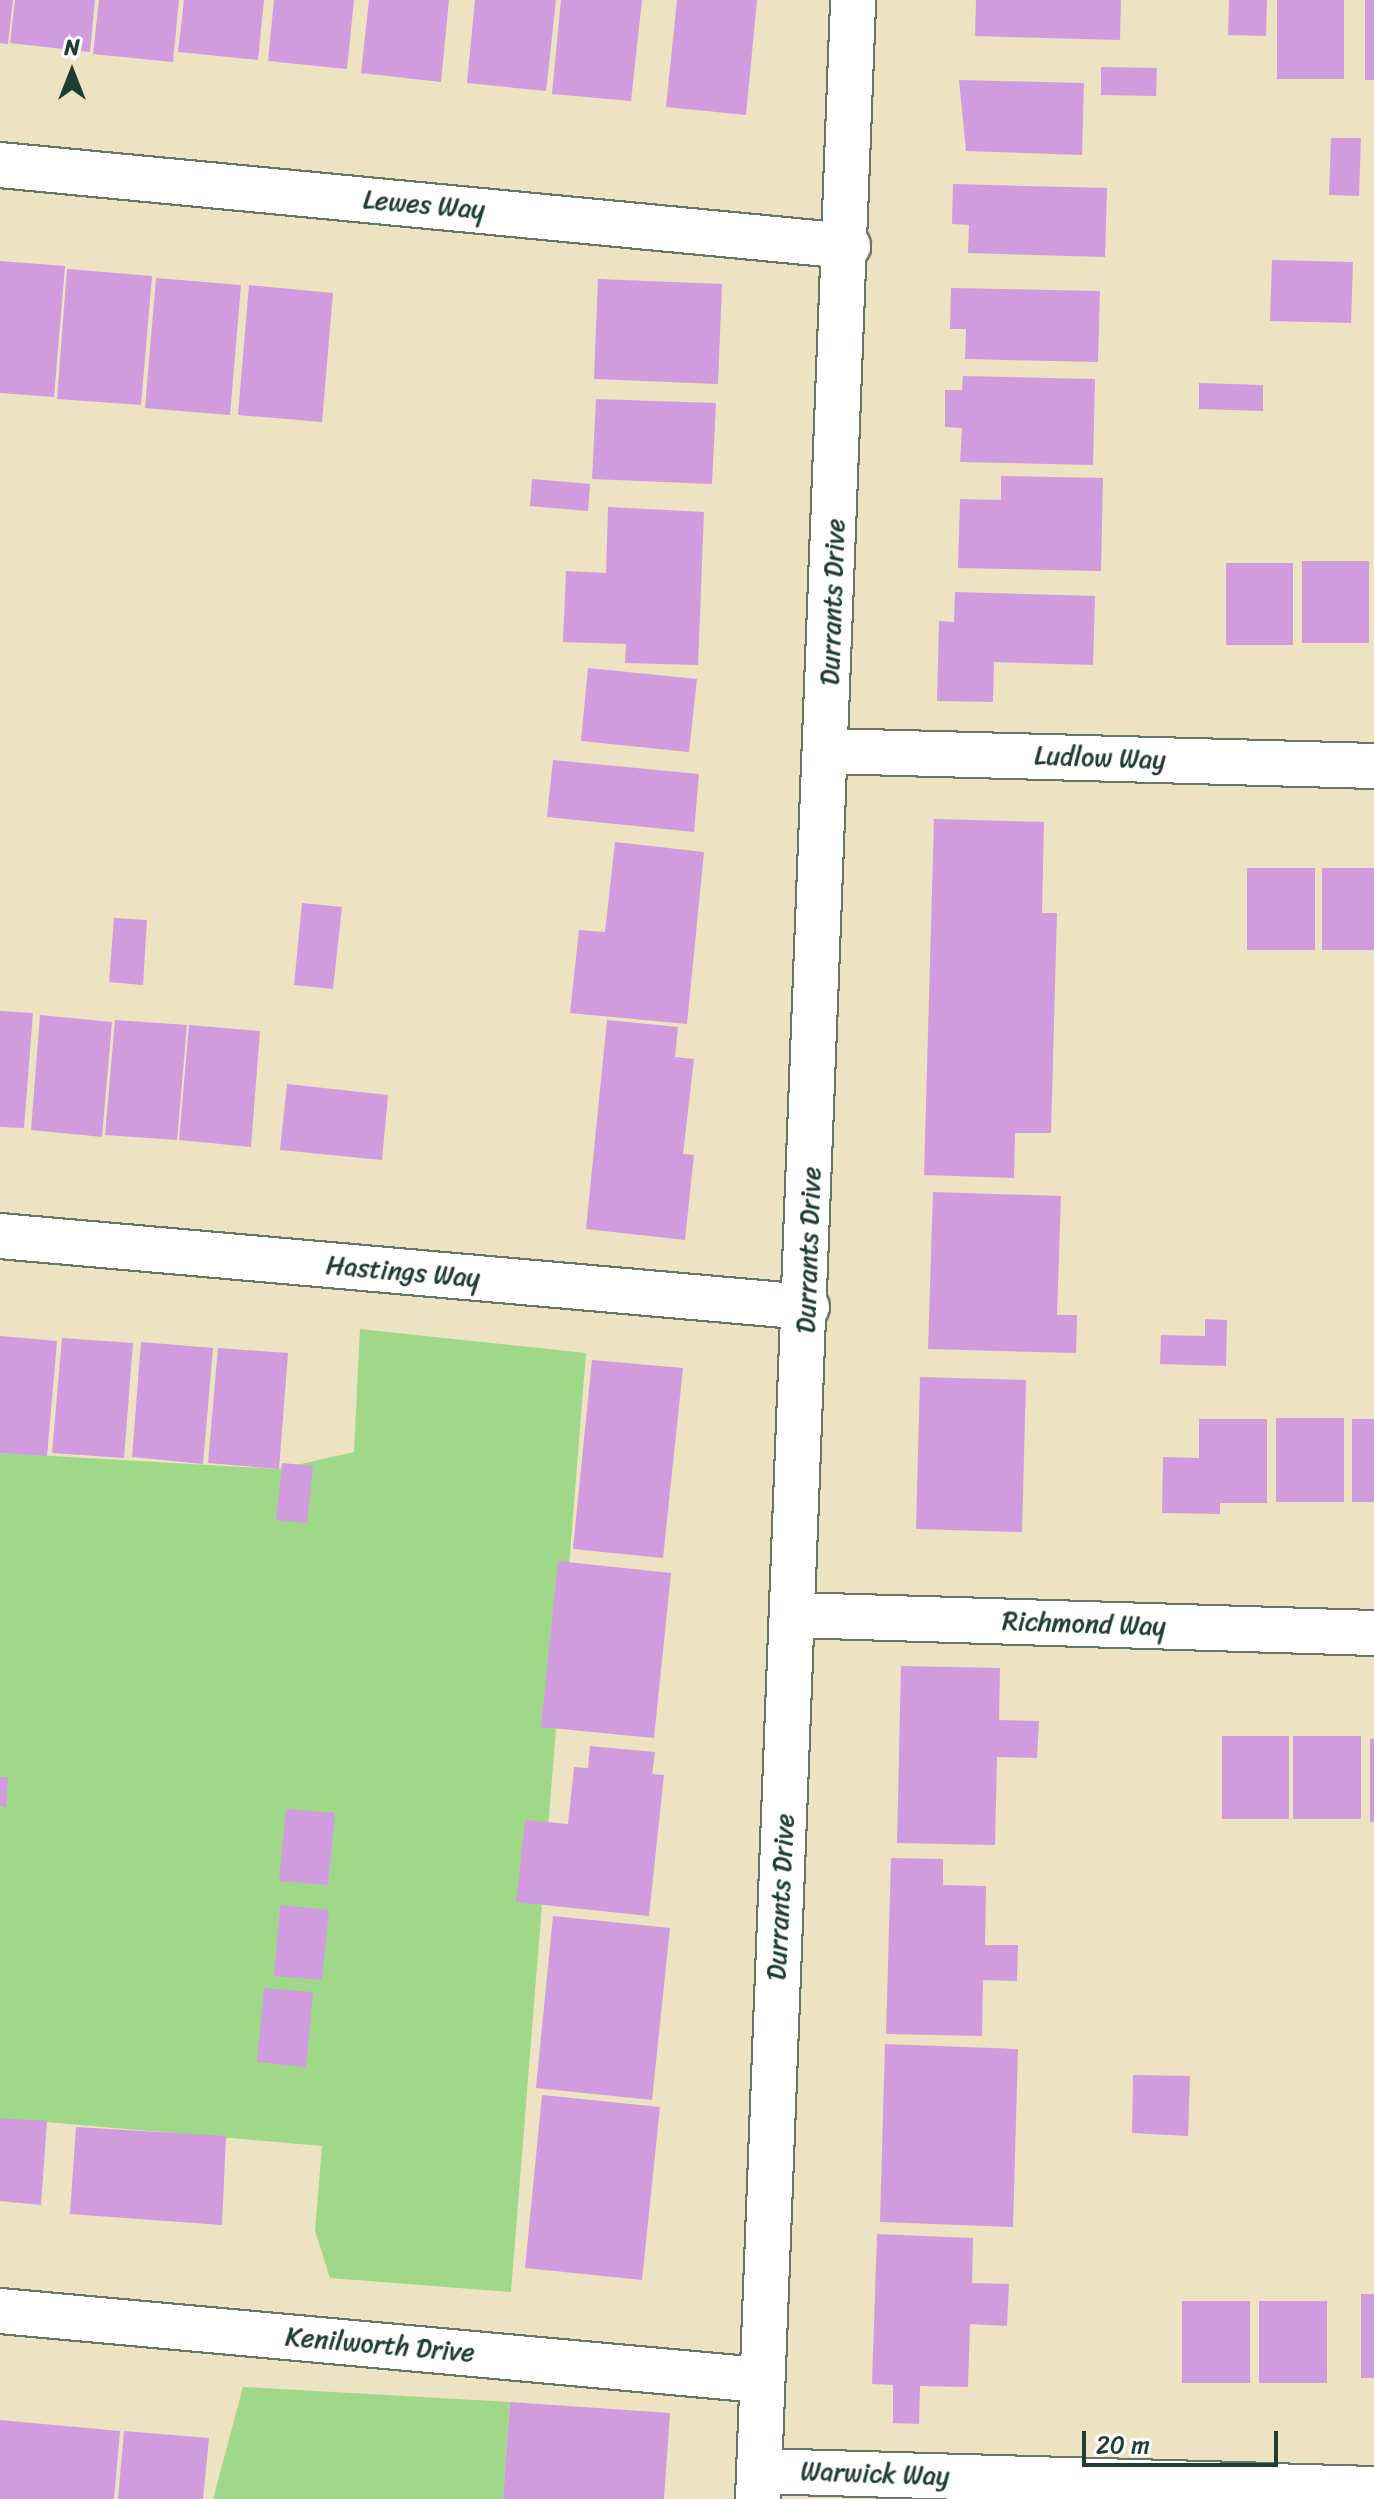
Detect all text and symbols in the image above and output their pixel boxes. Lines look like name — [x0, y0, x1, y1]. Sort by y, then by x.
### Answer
text: N — [64, 28, 80, 67]
north arrow — [32, 32, 112, 112]
street label: Lewes Way — [362, 184, 486, 226]
street label: Durrants Drive — [814, 518, 852, 686]
street label: Ludlow Way — [1034, 740, 1166, 776]
street label: Durrants Drive — [790, 1166, 828, 1334]
street label: Hastings Way — [325, 1250, 481, 1294]
street label: Richmond Way — [1002, 1606, 1166, 1642]
street label: Durrants Drive — [761, 1813, 801, 1981]
street label: Kenilworth Drive — [284, 2321, 476, 2369]
scale bar — [1086, 2415, 1282, 2465]
text: 20 m — [1096, 2424, 1150, 2466]
street label: Warwick Way — [800, 2456, 950, 2492]

